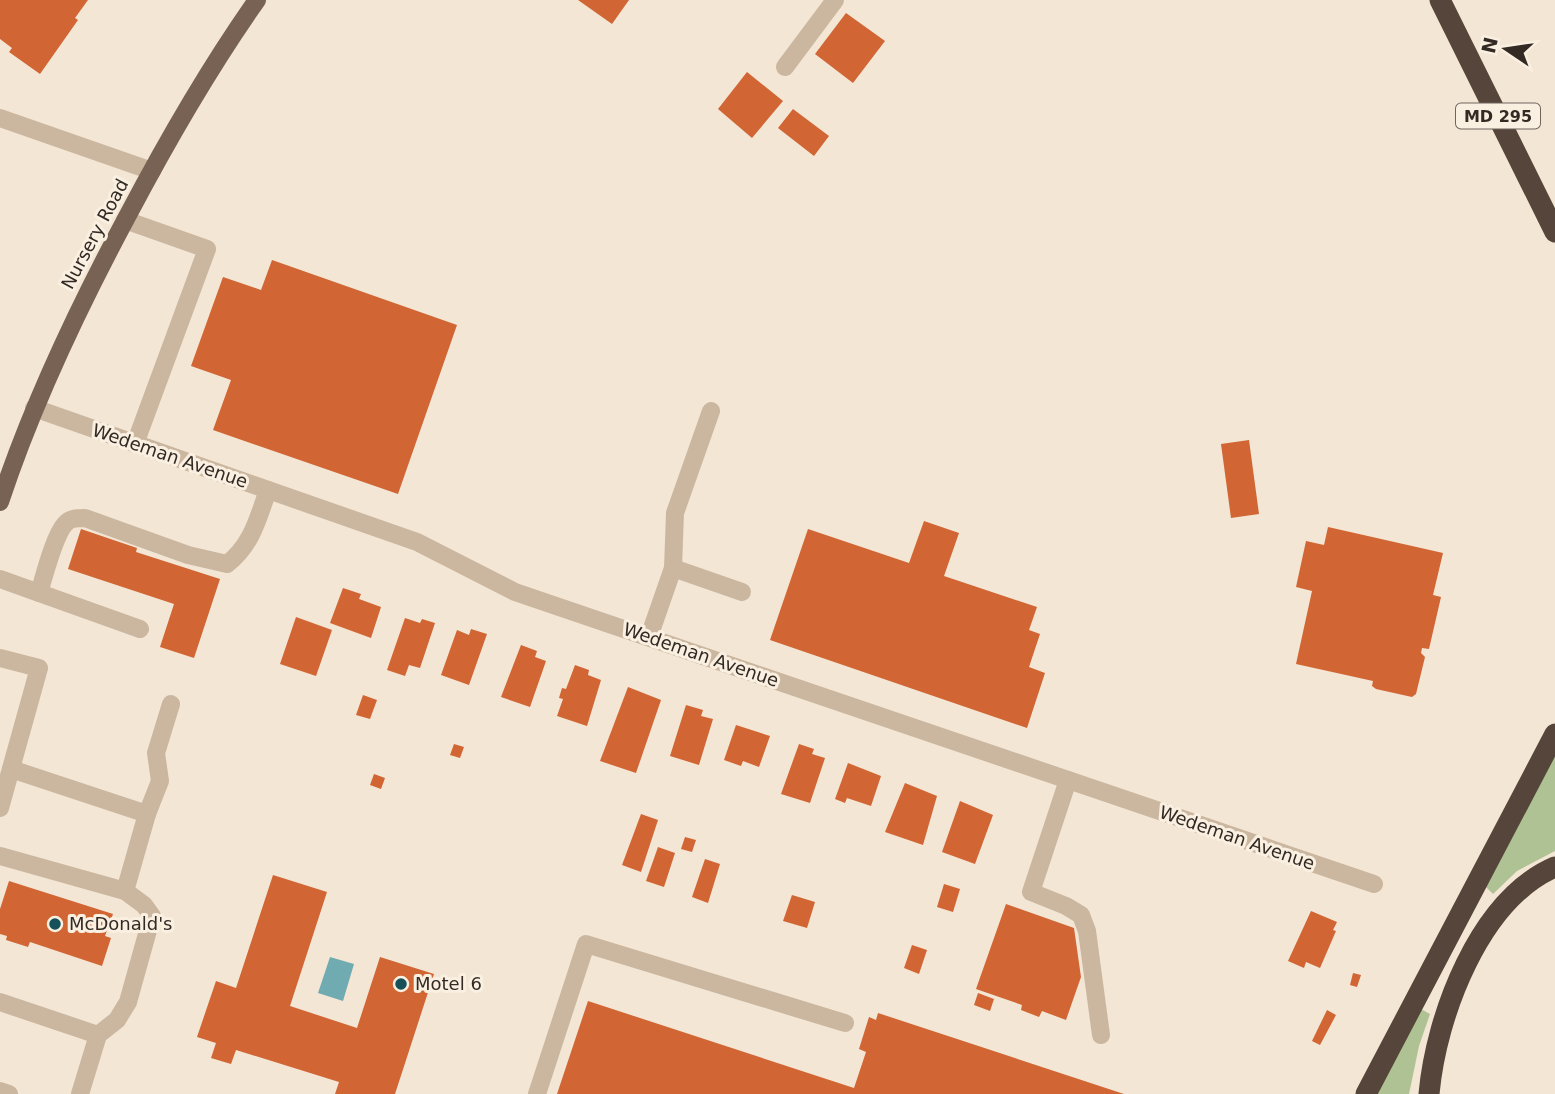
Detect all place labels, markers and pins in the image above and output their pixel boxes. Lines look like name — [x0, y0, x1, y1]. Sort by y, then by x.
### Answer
place label: McDonald's — [69, 913, 173, 934]
marker: McDonald's — [47, 916, 63, 932]
place label: Motel 6 — [415, 973, 482, 994]
marker: Motel 6 — [393, 976, 409, 992]

